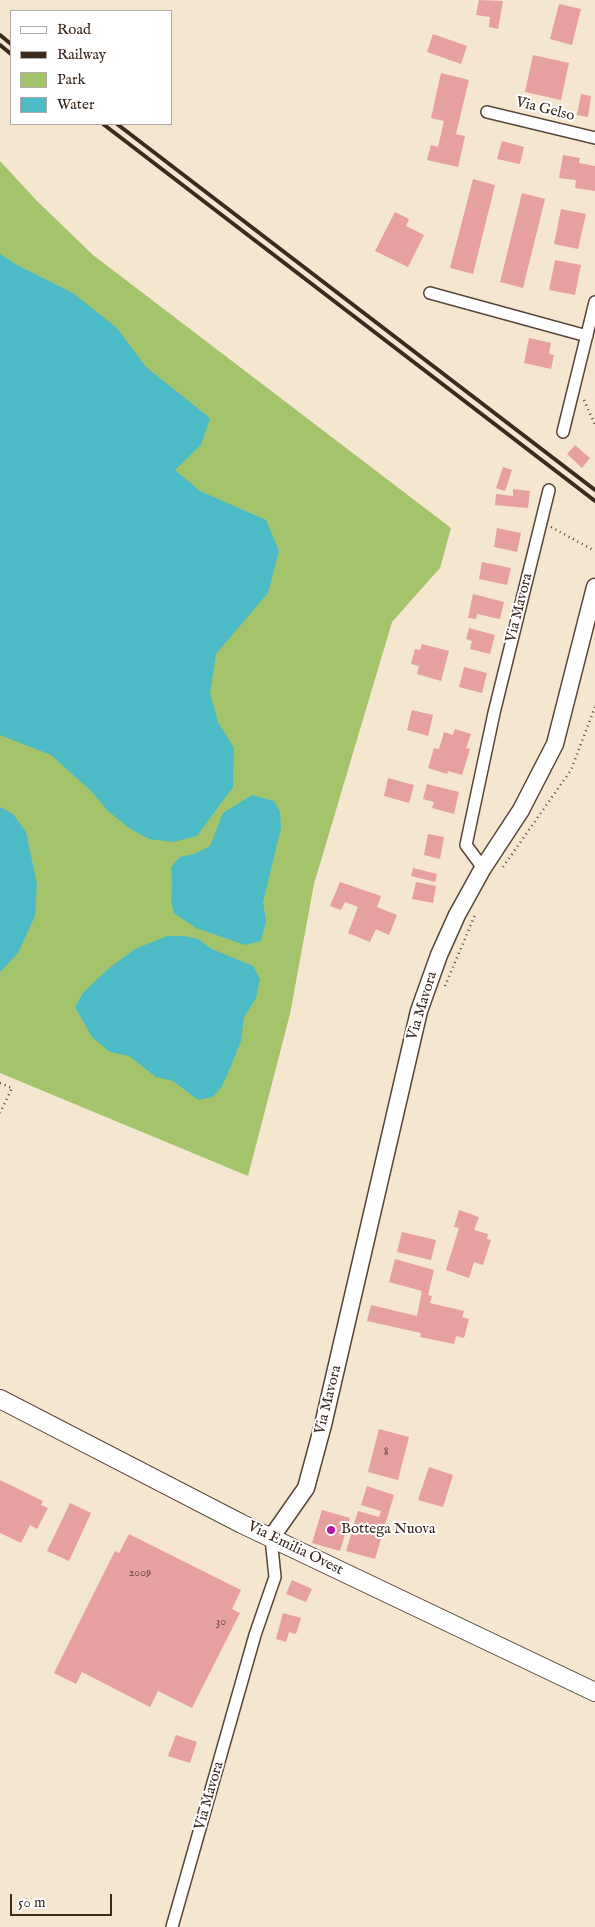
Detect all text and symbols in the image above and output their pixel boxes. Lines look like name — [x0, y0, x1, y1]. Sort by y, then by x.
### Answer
legend — [10, 10, 172, 125]
text: Road — [57, 20, 91, 39]
text: Railway — [57, 45, 106, 64]
text: Park — [57, 70, 86, 89]
street label: Via Gelso — [514, 94, 576, 126]
text: Water — [57, 95, 94, 114]
street label: Via Mavora — [503, 572, 537, 644]
street label: Via Mavora — [404, 970, 442, 1042]
street label: Via Mavora — [312, 1364, 346, 1436]
house number: 8 — [384, 1446, 388, 1460]
street label: Via Emilia Ovest — [244, 1518, 346, 1580]
place label: Bottega Nuova — [341, 1521, 435, 1539]
marker: Bottega Nuova — [325, 1524, 337, 1536]
house number: 2009 — [129, 1567, 151, 1581]
house number: 30 — [216, 1616, 226, 1630]
street label: Via Mavora — [192, 1760, 228, 1832]
scale bar — [12, 1884, 115, 1916]
text: 50 m — [18, 1893, 46, 1912]

